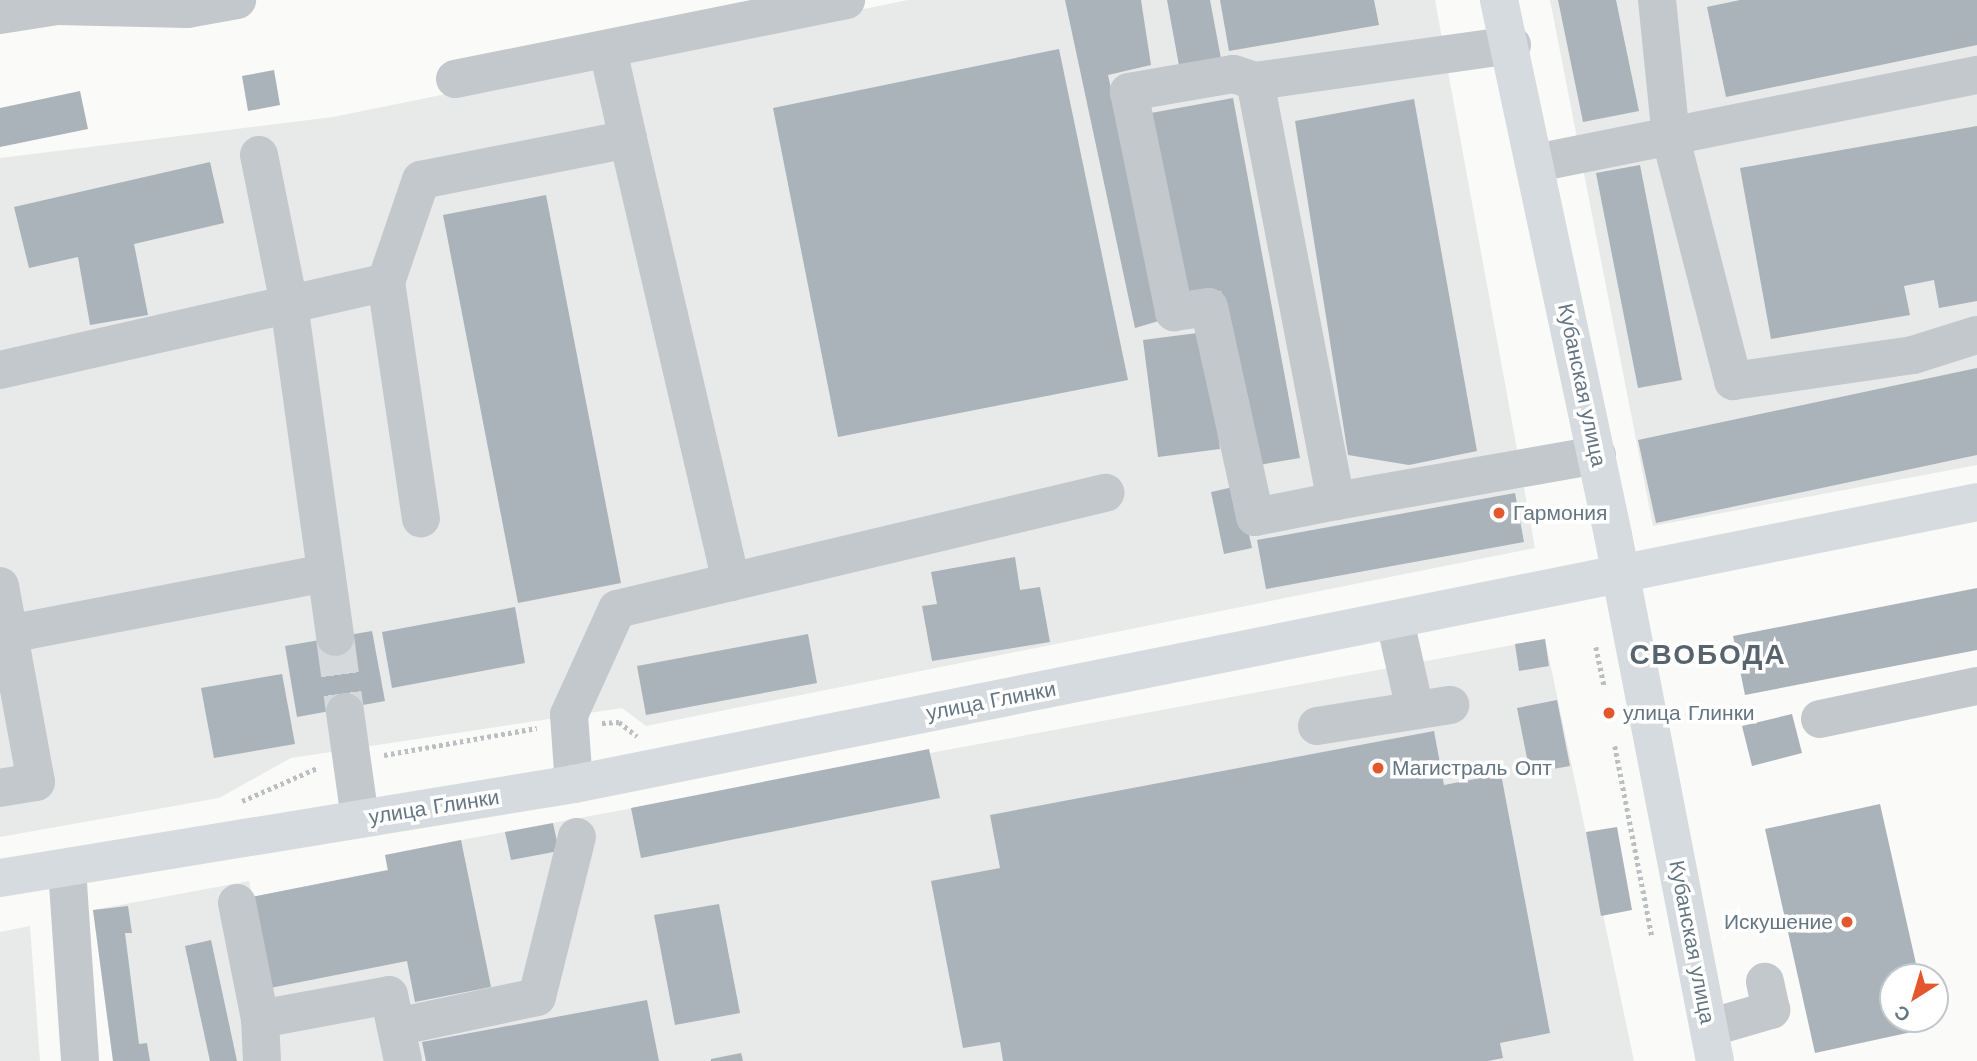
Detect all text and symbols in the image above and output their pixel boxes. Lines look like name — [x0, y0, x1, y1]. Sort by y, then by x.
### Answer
street label: Кубанская улица — [1552, 301, 1612, 469]
place label: Гармония — [1513, 500, 1607, 526]
marker: Гармония — [1491, 505, 1507, 521]
district label: СВОБОДА — [1630, 638, 1786, 672]
street label: улица Глинки — [924, 676, 1058, 726]
place label: улица Глинки — [1623, 700, 1755, 726]
marker: улица Глинки — [1601, 705, 1617, 721]
place label: Магистраль Опт — [1392, 755, 1552, 781]
marker: Магистраль Опт — [1370, 760, 1386, 776]
street label: улица Глинки — [367, 784, 501, 830]
street label: Кубанская улица — [1664, 858, 1720, 1026]
place label: Искушение — [1724, 909, 1833, 935]
marker: Искушение — [1839, 914, 1855, 930]
north arrow — [1879, 963, 1949, 1033]
text: С — [1890, 1000, 1915, 1027]

